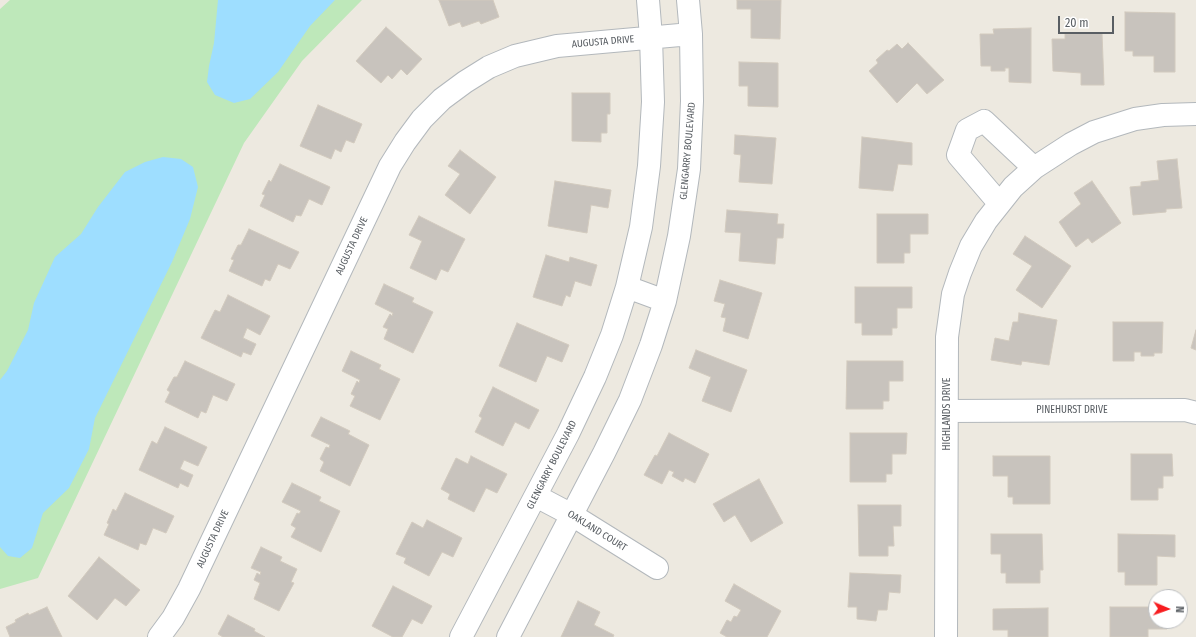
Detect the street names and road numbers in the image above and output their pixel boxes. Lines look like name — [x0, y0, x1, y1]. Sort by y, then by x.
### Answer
street label: AUGUSTA DRIVE — [571, 33, 635, 51]
street label: GLENGARRY BOULEVARD — [678, 102, 698, 200]
street label: AUGUSTA DRIVE — [333, 215, 371, 277]
street label: HIGHLANDS DRIVE — [941, 377, 953, 451]
street label: PINEHURST DRIVE — [1036, 404, 1108, 416]
street label: GLENGARRY BOULEVARD — [524, 419, 580, 511]
street label: AUGUSTA DRIVE — [194, 508, 232, 570]
street label: OAKLAND COURT — [565, 508, 629, 554]

